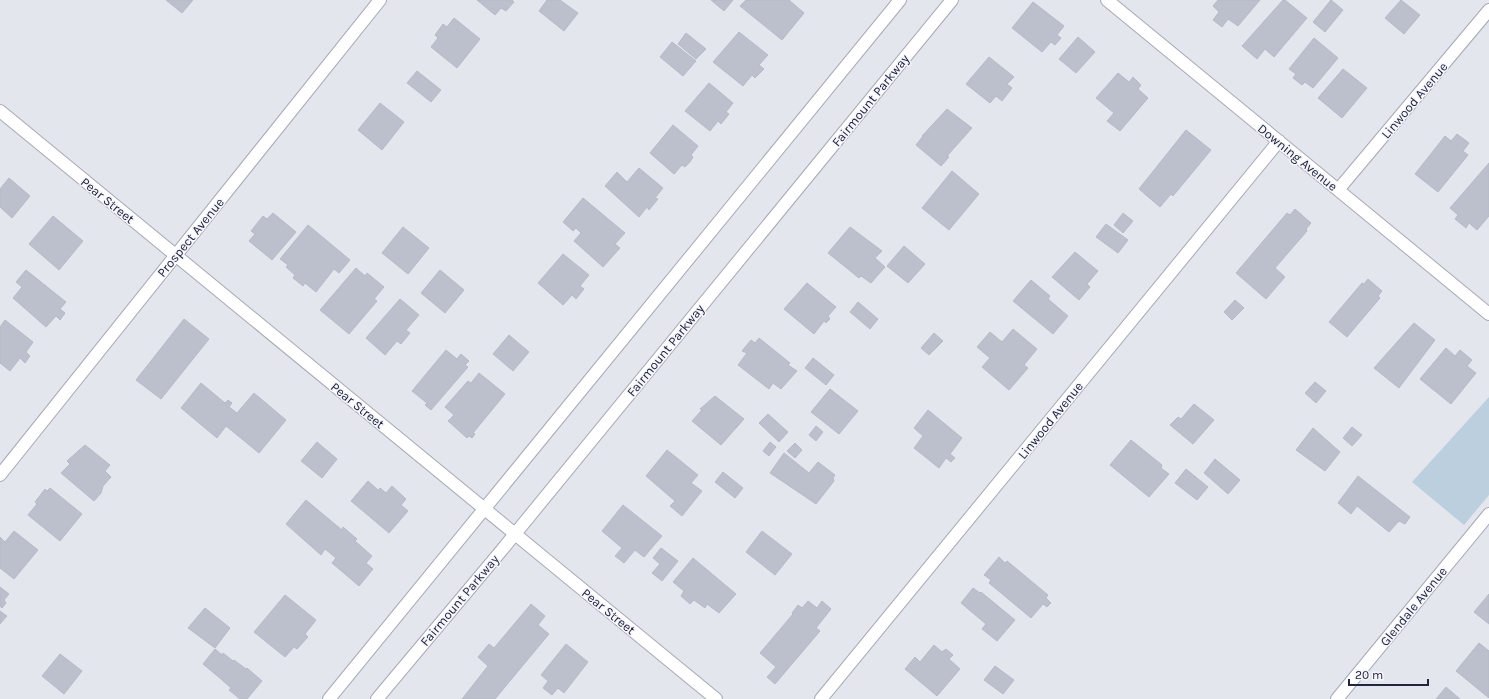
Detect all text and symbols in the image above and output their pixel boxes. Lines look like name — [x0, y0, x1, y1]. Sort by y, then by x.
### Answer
street label: Fairmount Parkway — [829, 51, 912, 149]
street label: Linwood Avenue — [1378, 59, 1451, 142]
street label: Downing Avenue — [1255, 121, 1341, 194]
street label: Pear Street — [78, 174, 138, 227]
street label: Prospect Avenue — [154, 194, 227, 280]
street label: Fairmount Parkway — [624, 301, 707, 399]
street label: Linwood Avenue — [1015, 378, 1086, 462]
street label: Pear Street — [328, 379, 388, 432]
street label: Fairmount Parkway — [417, 552, 502, 649]
street label: Glendale Avenue — [1377, 563, 1450, 649]
street label: Pear Street — [579, 585, 639, 638]
scale bar — [1349, 661, 1428, 687]
text: 20 m — [1355, 668, 1383, 682]

